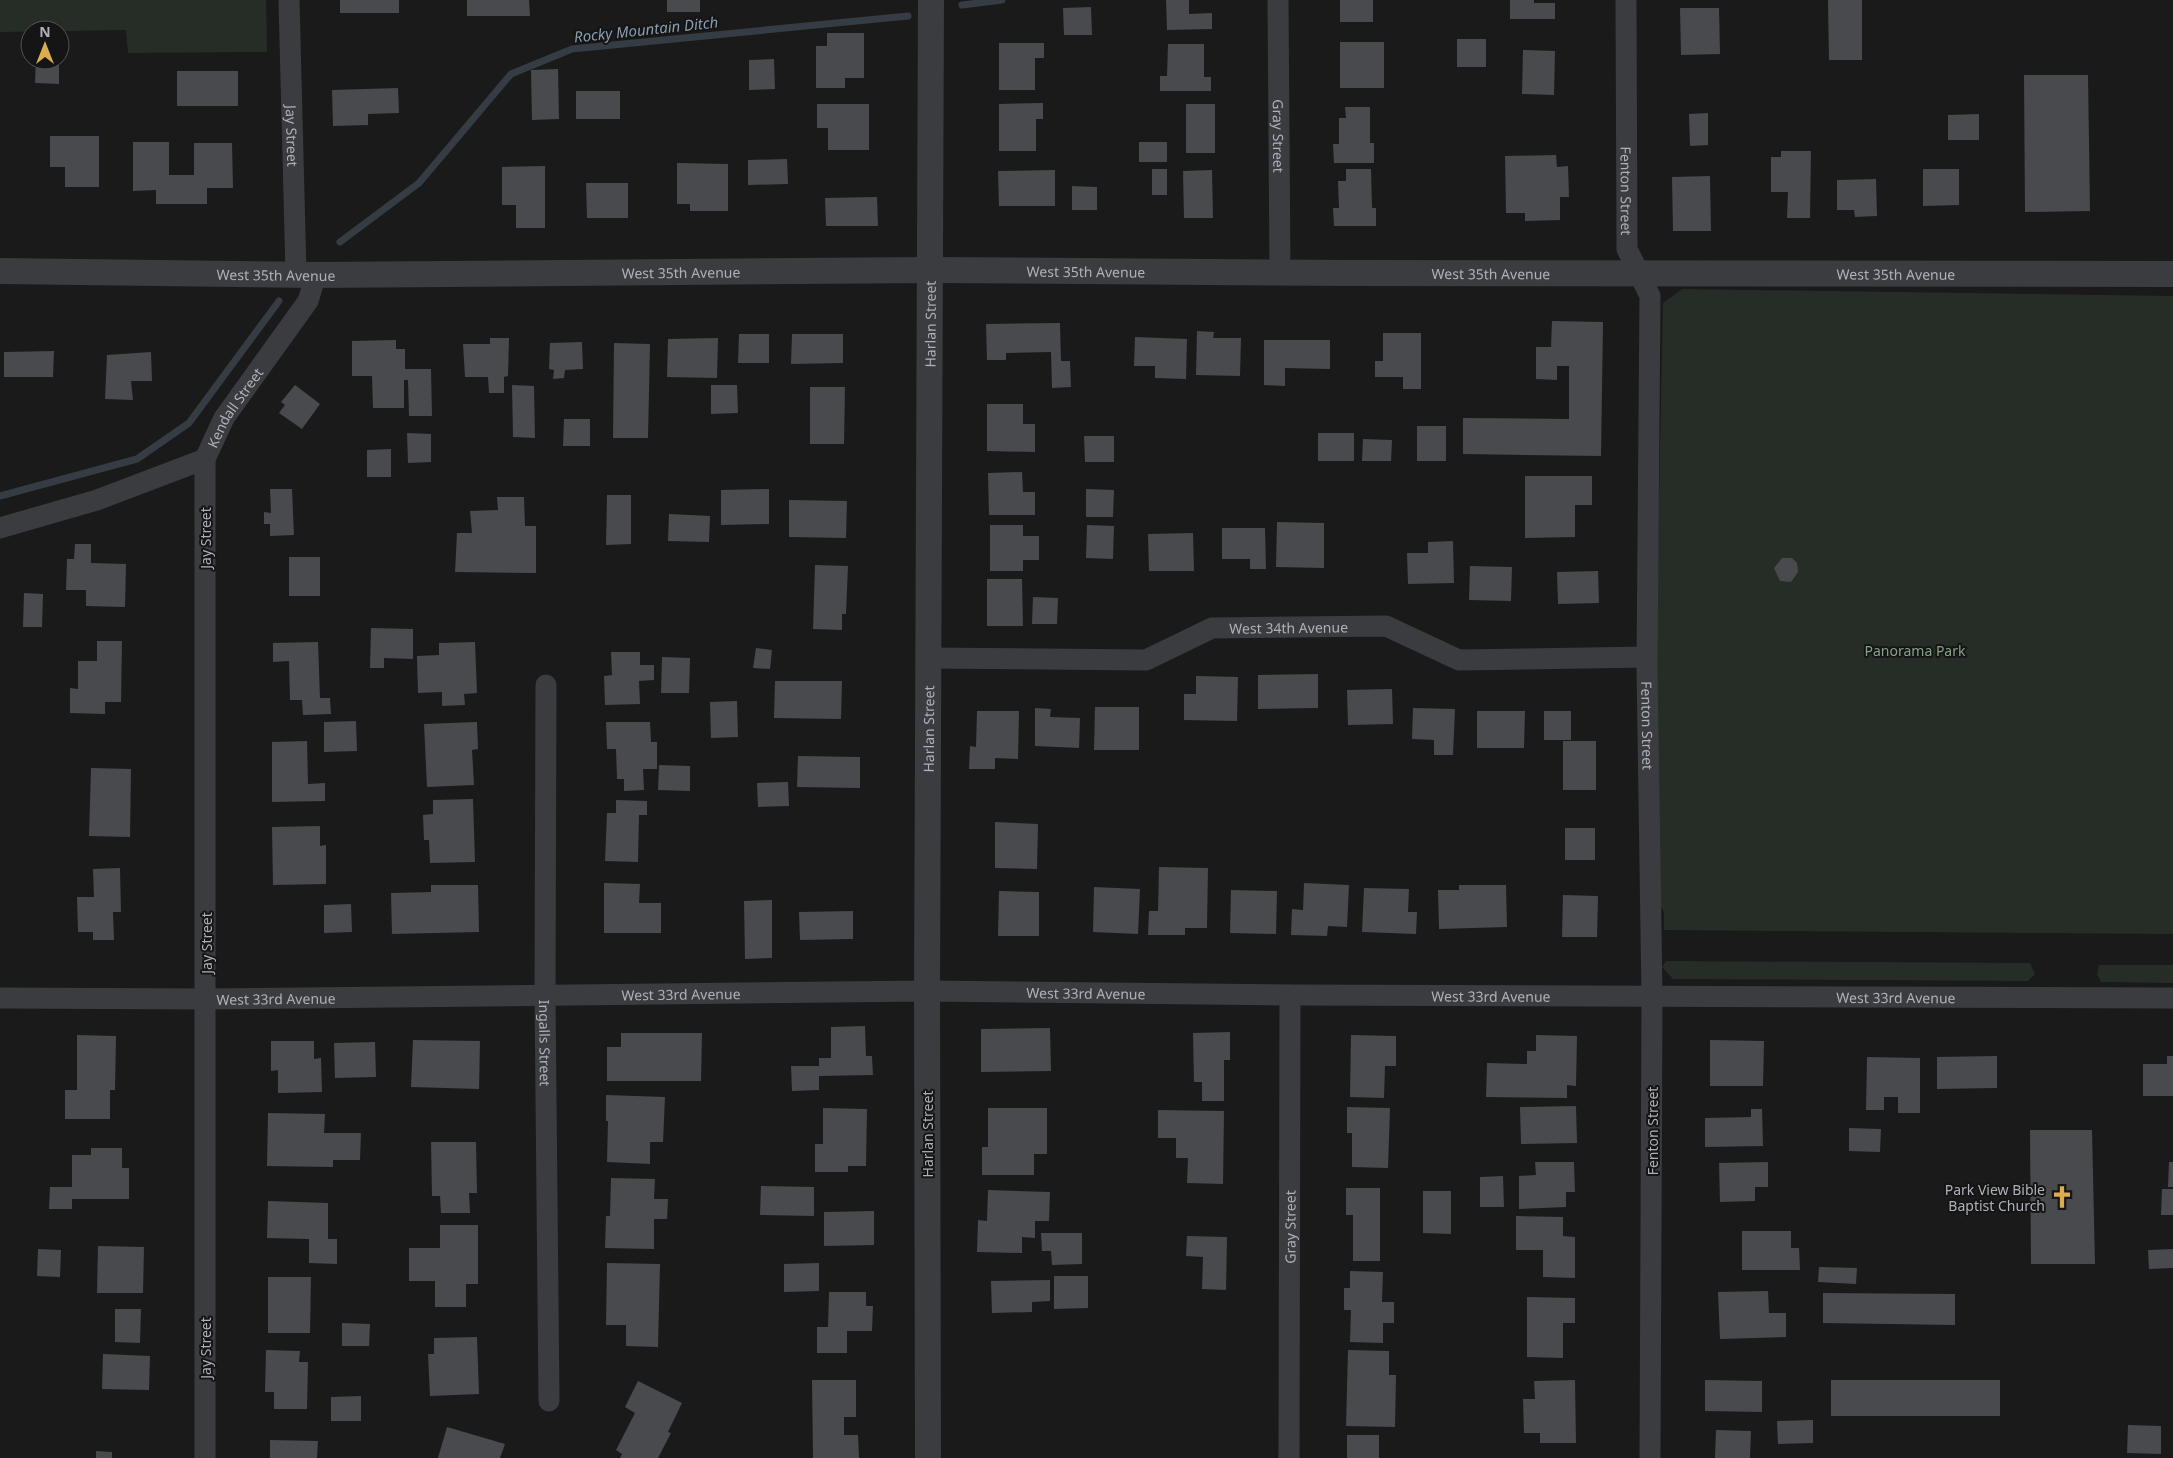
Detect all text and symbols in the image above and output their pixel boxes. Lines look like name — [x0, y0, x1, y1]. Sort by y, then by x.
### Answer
water label: Rocky Mountain Ditch — [573, 11, 719, 47]
north arrow — [20, 20, 70, 70]
text: N — [39, 22, 51, 41]
street label: Gray Street — [1269, 99, 1289, 173]
street label: Jay Street — [282, 103, 303, 167]
street label: Fenton Street — [1617, 147, 1636, 235]
street label: West 35th Avenue — [1027, 261, 1145, 281]
street label: West 35th Avenue — [622, 262, 740, 282]
street label: West 35th Avenue — [217, 264, 335, 285]
street label: West 35th Avenue — [1432, 264, 1550, 283]
street label: West 35th Avenue — [1837, 264, 1955, 283]
street label: Harlan Street — [920, 280, 939, 368]
street label: Kendall Street — [202, 364, 267, 451]
street label: Jay Street — [196, 507, 215, 571]
street label: West 34th Avenue — [1229, 617, 1348, 637]
park label: Panorama Park — [1865, 641, 1966, 660]
street label: Fenton Street — [1638, 681, 1658, 770]
street label: Harlan Street — [918, 685, 938, 773]
street label: Jay Street — [197, 912, 216, 976]
street label: West 33rd Avenue — [1026, 983, 1146, 1003]
street label: West 33rd Avenue — [621, 984, 741, 1004]
street label: West 33rd Avenue — [1431, 986, 1551, 1005]
street label: West 33rd Avenue — [1836, 987, 1956, 1007]
street label: West 33rd Avenue — [216, 988, 336, 1008]
street label: Ingalls Street — [536, 1000, 555, 1086]
street label: Fenton Street — [1643, 1087, 1662, 1175]
street label: Harlan Street — [918, 1091, 937, 1177]
place label: Park View Bible Baptist Church — [1945, 1180, 2045, 1215]
church icon: Park View Bible Baptist Church — [2049, 1184, 2075, 1210]
street label: Gray Street — [1280, 1190, 1299, 1264]
street label: Jay Street — [196, 1317, 215, 1381]

